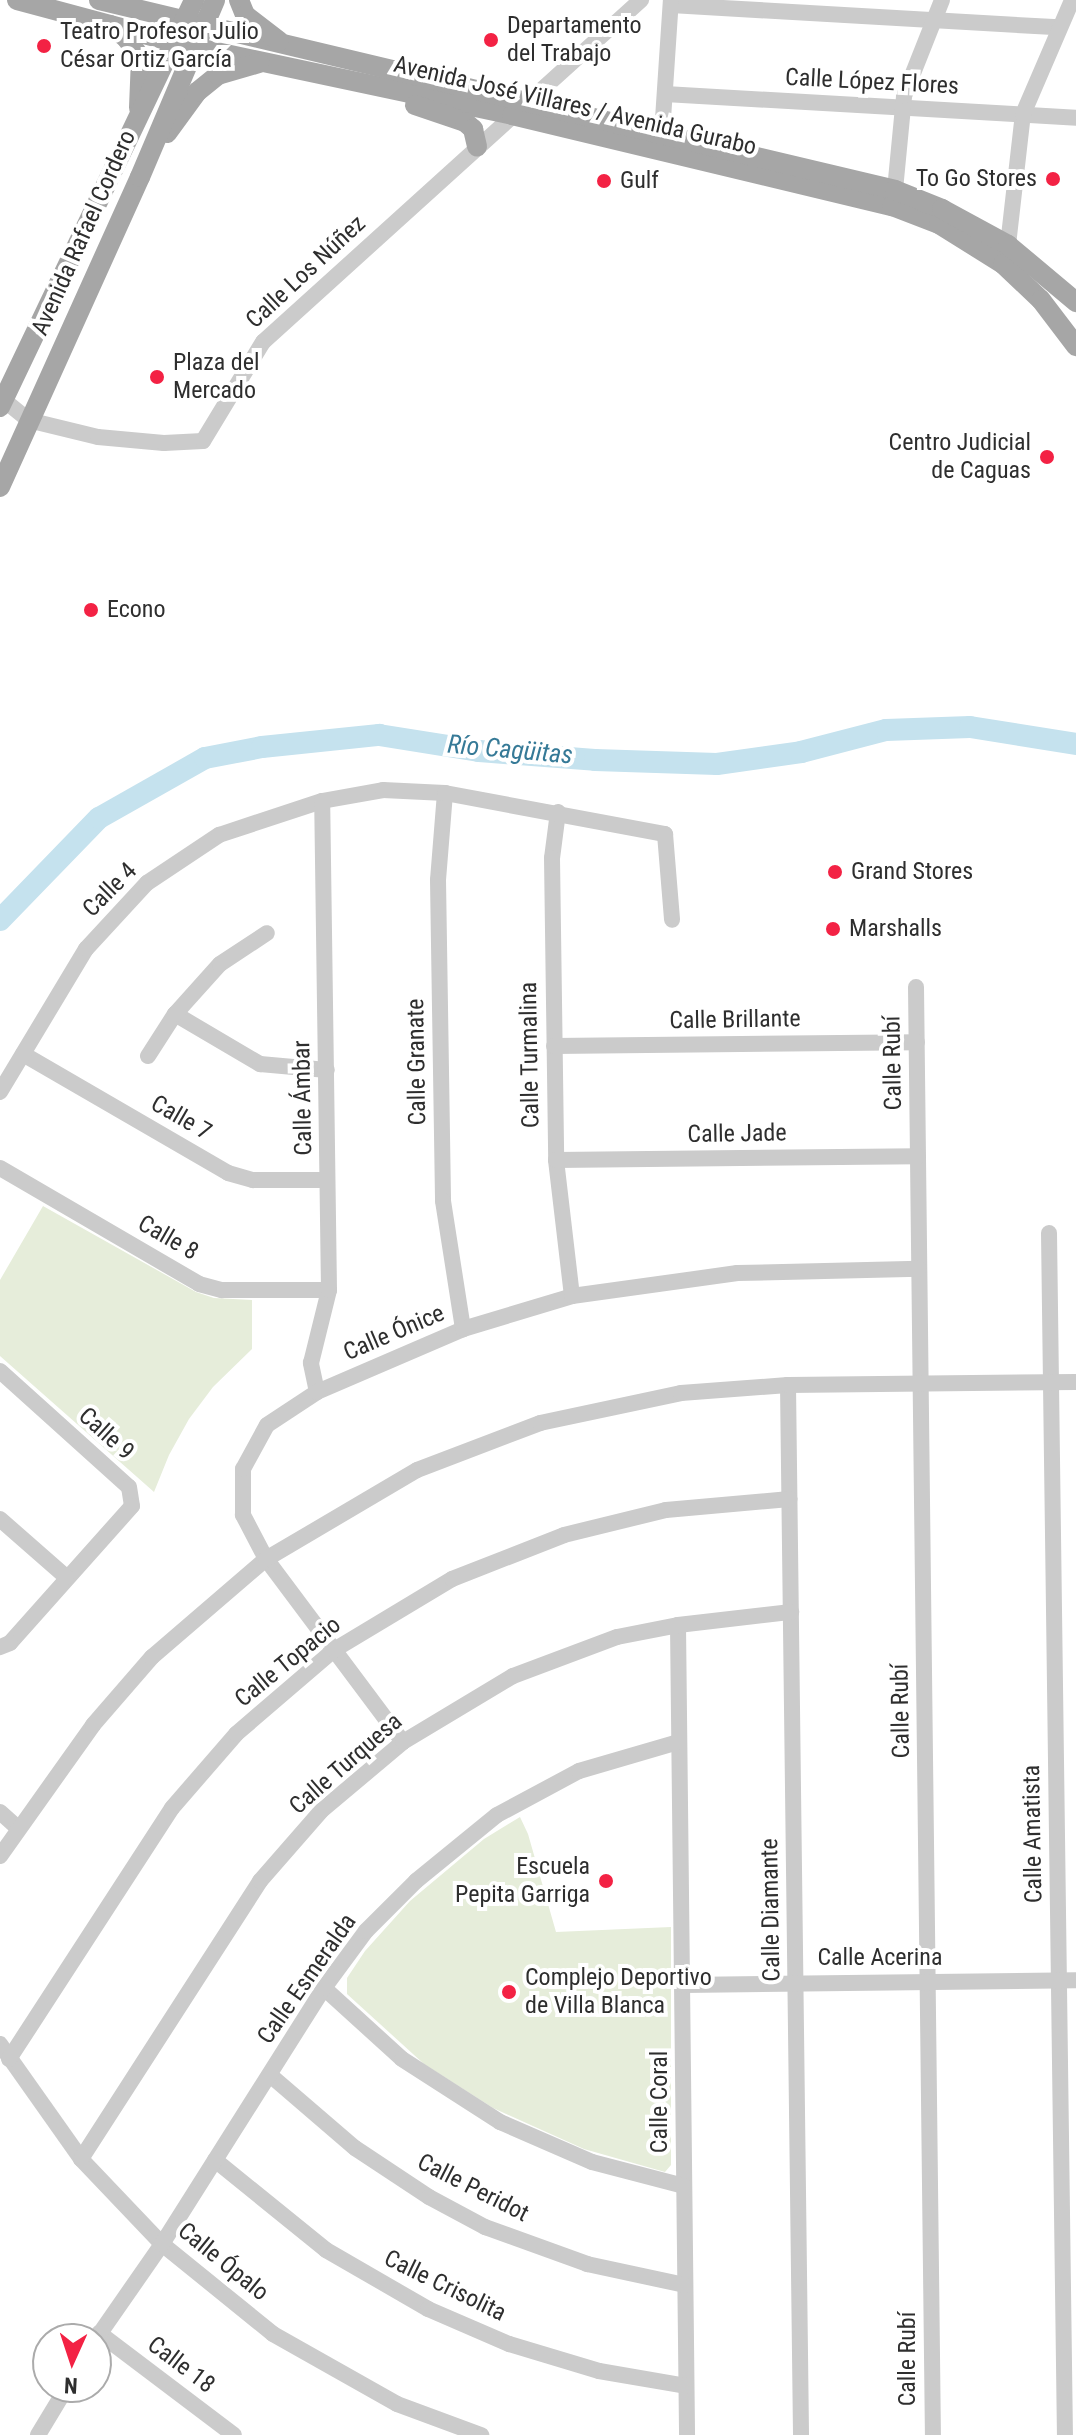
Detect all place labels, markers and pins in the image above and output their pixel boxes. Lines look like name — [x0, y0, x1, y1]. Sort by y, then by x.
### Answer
place label: Departamento del Trabajo — [507, 12, 642, 68]
place label: Teatro Profesor Julio César Ortiz García — [60, 18, 259, 74]
marker: Departamento del Trabajo — [482, 31, 500, 49]
marker: Teatro Profesor Julio César Ortiz García — [35, 37, 53, 55]
place label: To Go Stores — [916, 165, 1037, 193]
place label: Gulf — [620, 167, 659, 195]
marker: To Go Stores — [1044, 170, 1062, 188]
marker: Gulf — [595, 172, 613, 190]
place label: Plaza del Mercado — [173, 349, 260, 405]
marker: Plaza del Mercado — [148, 368, 166, 386]
place label: Centro Judicial de Caguas — [889, 429, 1031, 485]
marker: Centro Judicial de Caguas — [1038, 448, 1056, 466]
place label: Econo — [107, 596, 166, 624]
marker: Econo — [82, 601, 100, 619]
place label: Grand Stores — [851, 858, 973, 886]
marker: Grand Stores — [826, 863, 844, 881]
place label: Marshalls — [849, 915, 942, 943]
marker: Marshalls — [824, 920, 842, 938]
place label: Escuela Pepita Garriga — [455, 1853, 590, 1909]
marker: Escuela Pepita Garriga — [597, 1872, 615, 1890]
place label: Complejo Deportivo de Villa Blanca — [525, 1964, 712, 2020]
marker: Complejo Deportivo de Villa Blanca — [500, 1983, 518, 2001]

